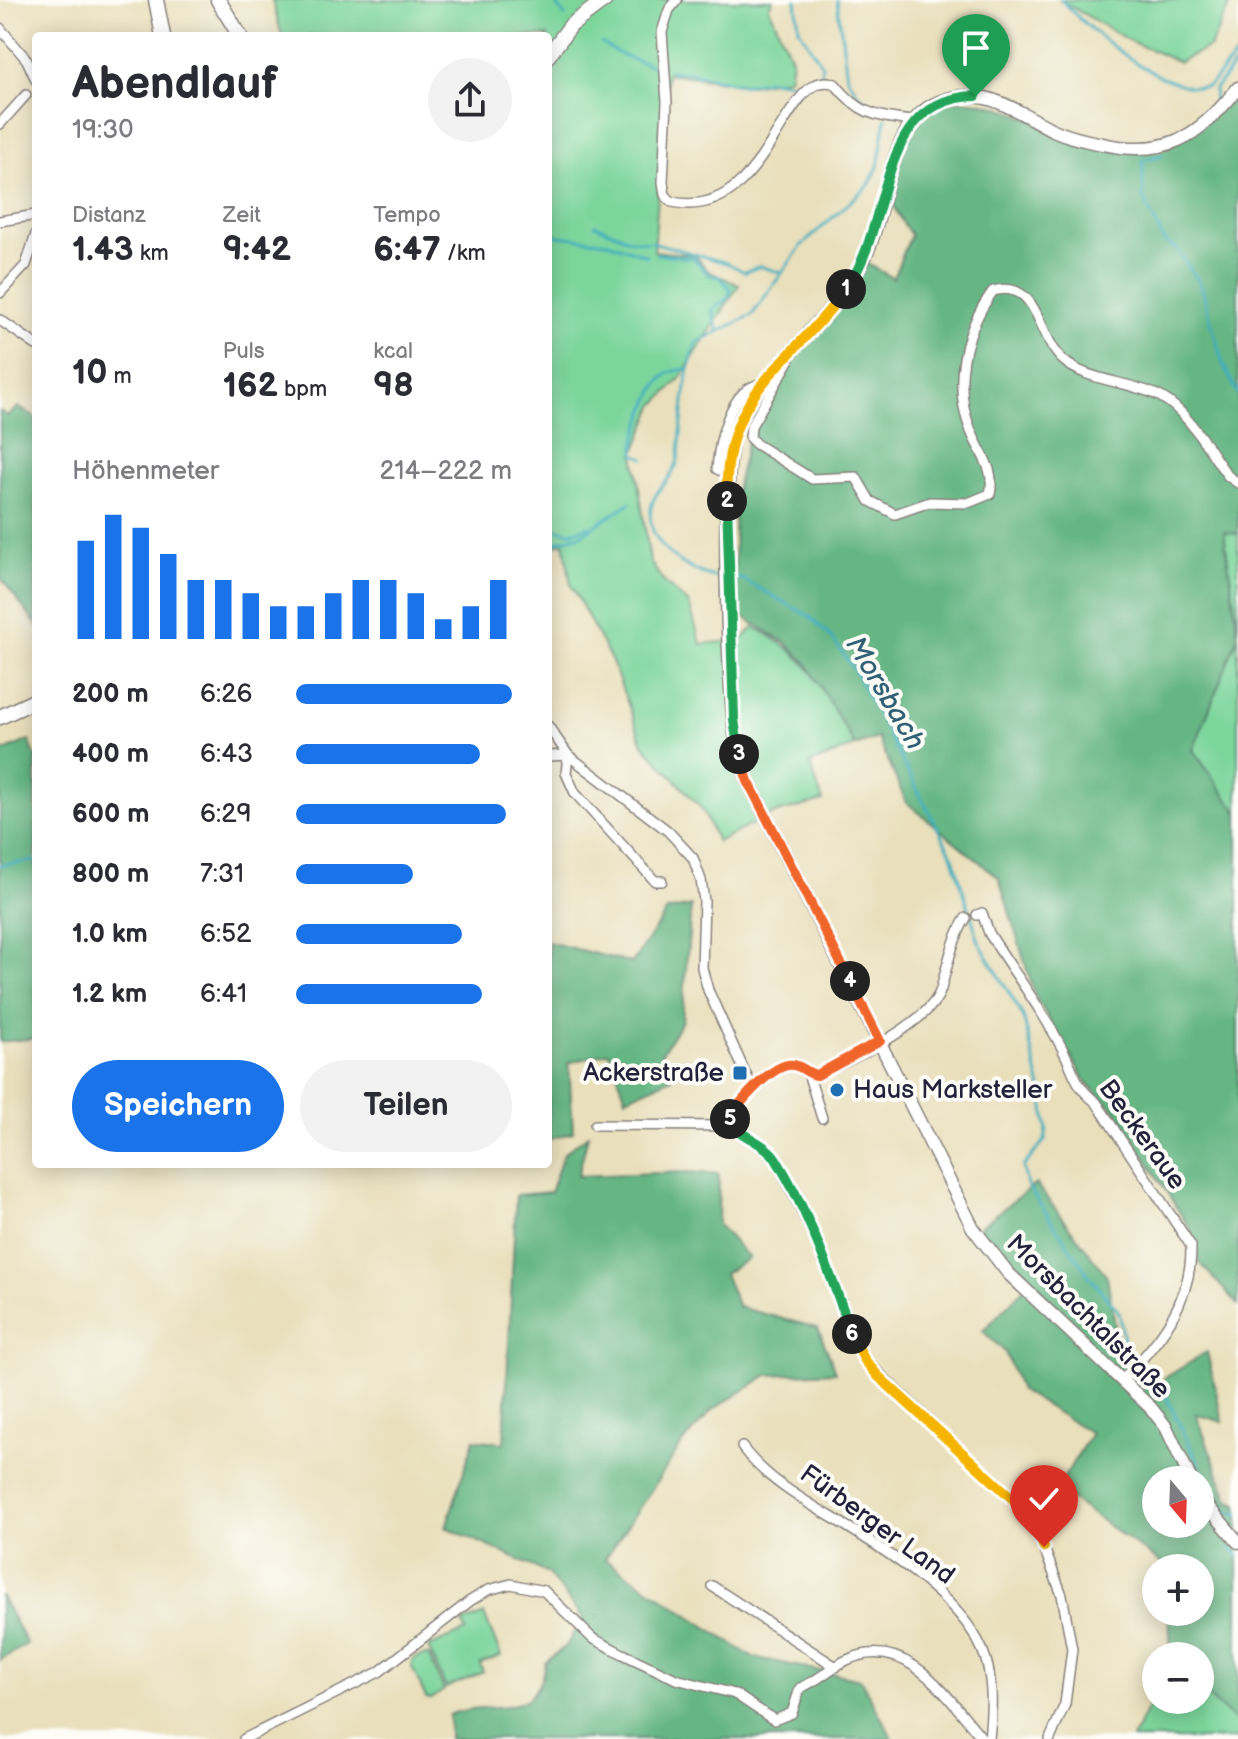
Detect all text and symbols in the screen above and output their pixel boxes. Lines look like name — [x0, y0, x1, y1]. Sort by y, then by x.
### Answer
pin — [942, 14.0, 1010, 96]
icon: arrive — [954, 26, 998, 70]
text: Abendlauf — [72, 58, 278, 111]
button: share — [428, 58, 512, 142]
text: 19:30 — [72, 115, 134, 146]
text: Distanz — [72, 202, 146, 229]
text: Zeit — [223, 202, 261, 229]
text: Tempo — [373, 202, 441, 229]
text: 1.43 — [72, 229, 134, 270]
text: 9:42 — [223, 229, 291, 270]
text: 6:47 — [373, 229, 441, 270]
text: km — [134, 240, 169, 267]
text: /km — [441, 240, 486, 267]
pin: 1 — [826, 269, 866, 309]
text: 1 — [841, 275, 851, 302]
text: Puls — [223, 338, 265, 365]
text: kcal — [373, 338, 413, 365]
text: 10 — [72, 352, 108, 393]
text: m — [108, 363, 132, 390]
text: 162 — [223, 365, 278, 406]
text: 98 — [373, 365, 414, 406]
text: bpm — [278, 376, 327, 403]
text: Höhenmeter — [72, 456, 219, 487]
text: 214–222 m — [379, 456, 512, 487]
pin: 2 — [707, 481, 747, 521]
text: 2 — [720, 487, 734, 514]
water label: Morsbach — [838, 630, 932, 756]
text: 200 m — [72, 679, 149, 710]
text: 6:26 — [200, 679, 252, 710]
pin: 3 — [719, 734, 759, 774]
text: 400 m — [72, 739, 149, 770]
text: 6:43 — [200, 739, 253, 770]
text: 3 — [733, 740, 745, 767]
text: 600 m — [72, 799, 149, 830]
text: 6:29 — [200, 799, 252, 830]
text: 800 m — [72, 859, 149, 890]
text: 7:31 — [200, 859, 244, 890]
text: 1.0 km — [72, 919, 148, 950]
text: 6:52 — [200, 919, 251, 950]
pin: 4 — [830, 961, 870, 1001]
text: 4 — [844, 967, 856, 994]
text: 1.2 km — [72, 979, 147, 1010]
text: 6:41 — [200, 979, 247, 1010]
place label: Ackerstraße — [583, 1058, 724, 1089]
button: Speichern — [72, 1060, 284, 1152]
button: Teilen — [300, 1060, 512, 1152]
marker: Ackerstraße — [731, 1064, 749, 1082]
street label: Beckeraue — [1092, 1074, 1192, 1196]
place label: Haus Marksteller — [853, 1075, 1053, 1106]
marker: Haus Marksteller — [828, 1081, 846, 1099]
pin: 5 — [710, 1099, 750, 1139]
text: 5 — [724, 1105, 736, 1132]
street label: Morsbachtalstraße — [1000, 1229, 1176, 1405]
pin: 6 — [832, 1314, 872, 1354]
text: 6 — [845, 1320, 859, 1347]
street label: Fürberger Land — [794, 1459, 960, 1591]
pin — [1010, 1465, 1078, 1547]
north arrow — [1142, 1466, 1214, 1538]
map controls — [1142, 1466, 1214, 1714]
icon: check — [1022, 1477, 1066, 1521]
button: + — [1142, 1554, 1214, 1626]
button: − — [1142, 1642, 1214, 1714]

